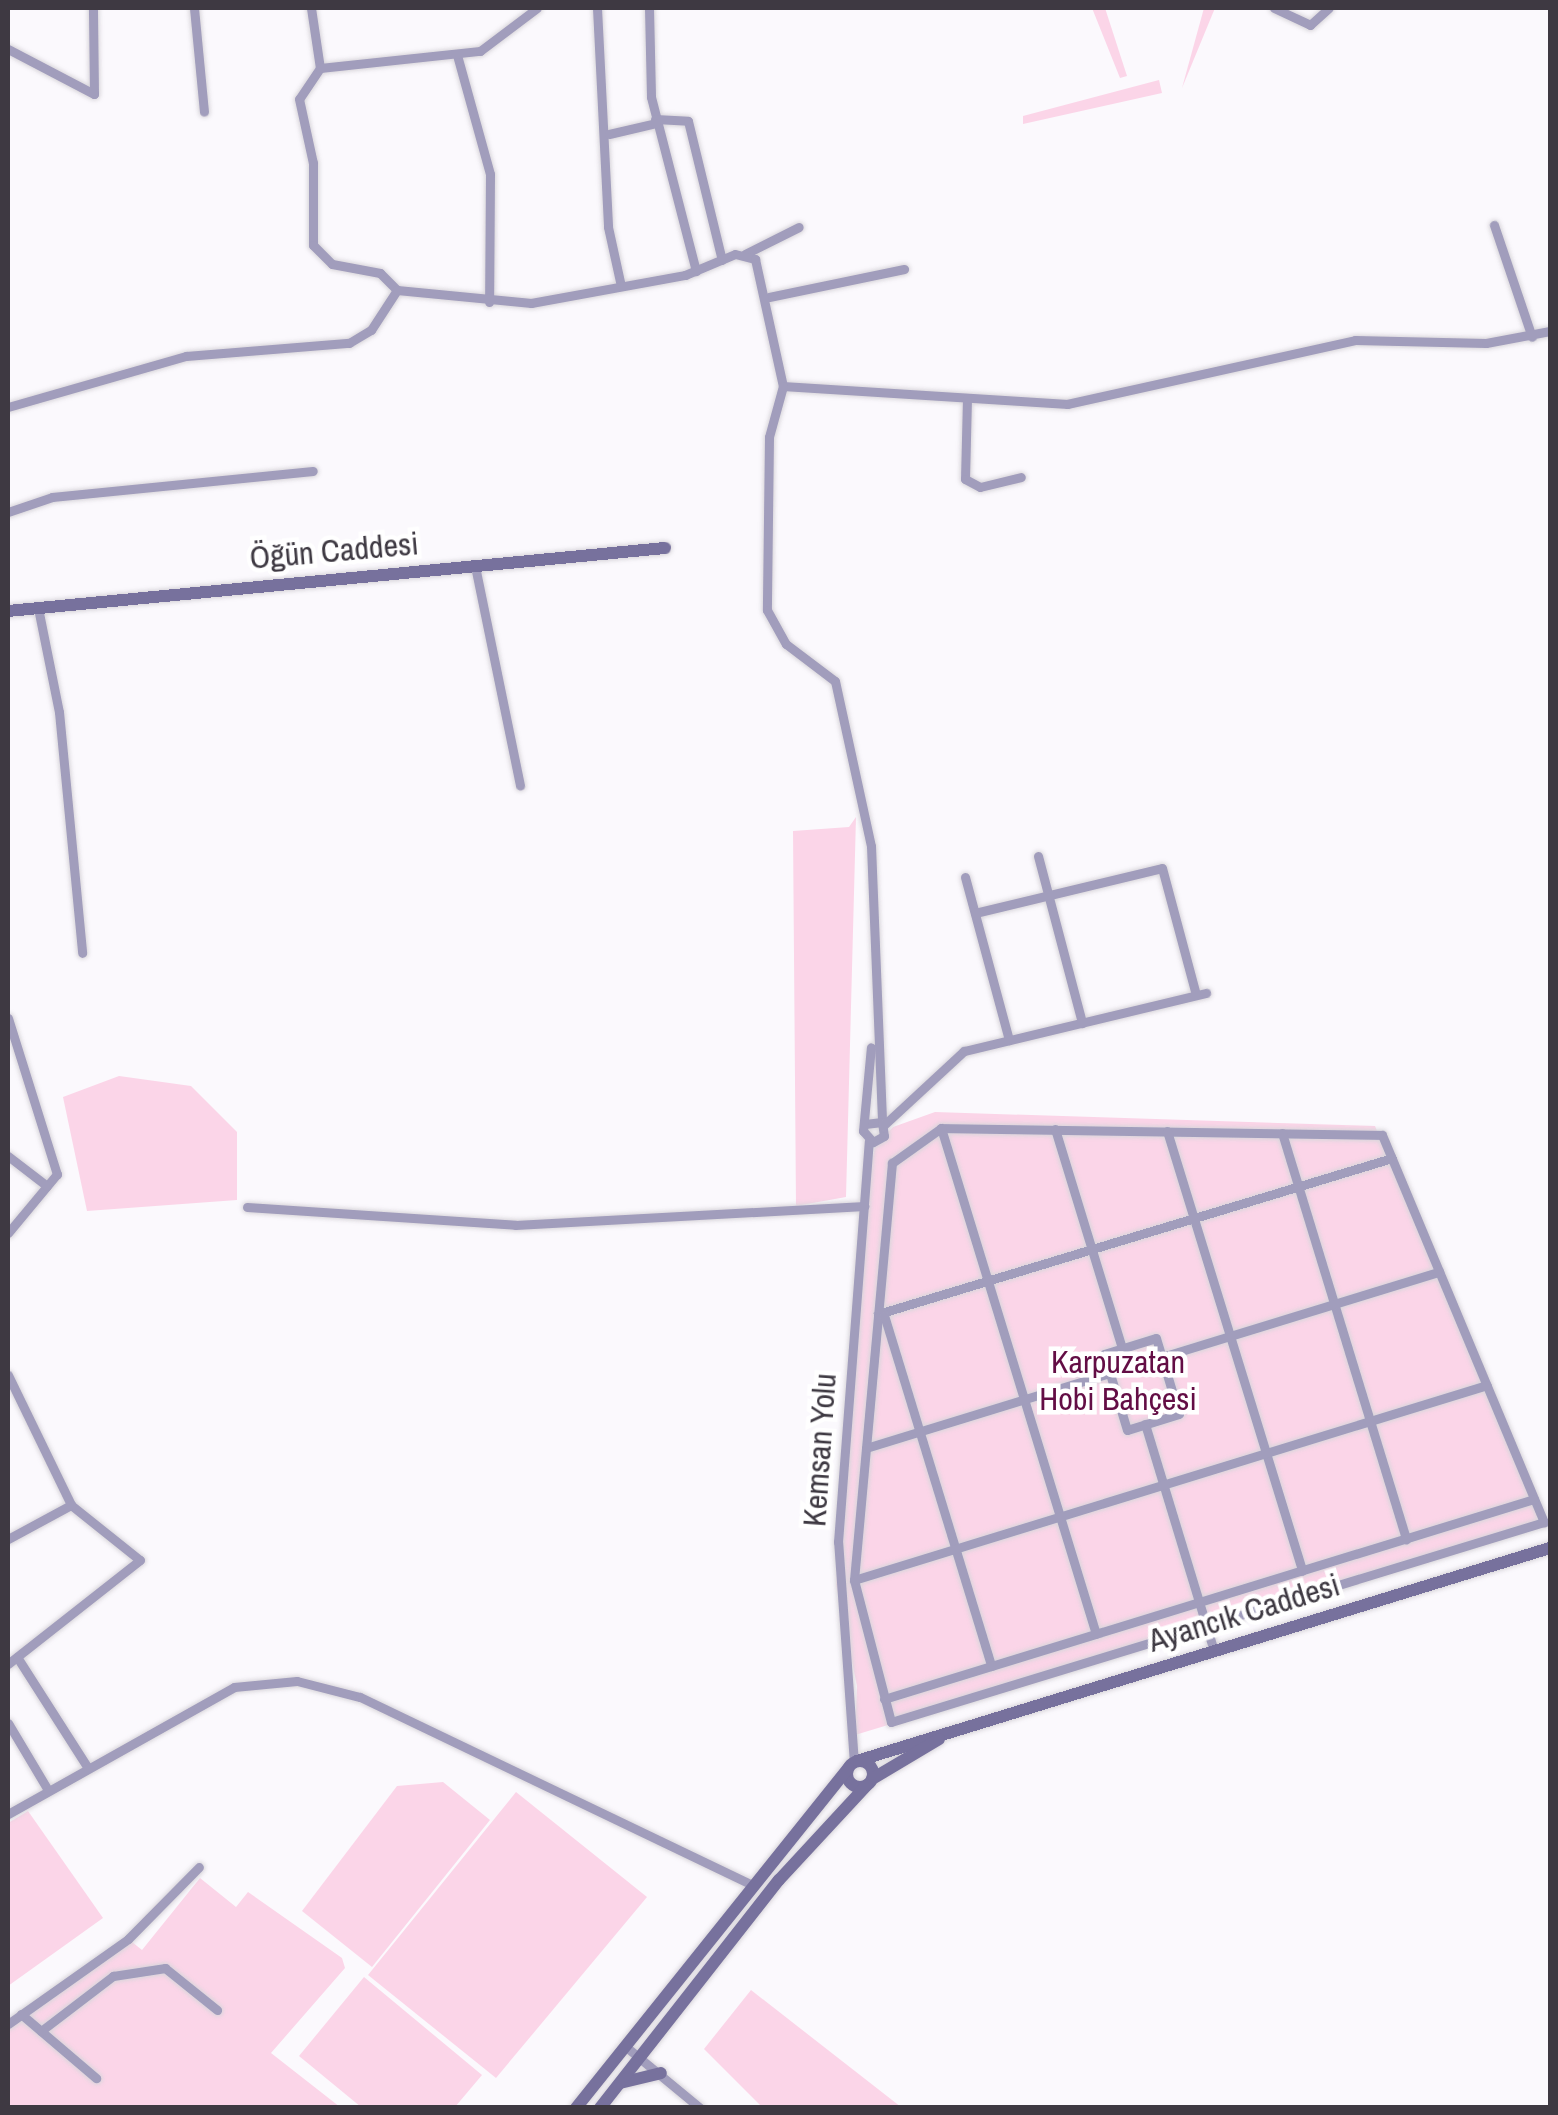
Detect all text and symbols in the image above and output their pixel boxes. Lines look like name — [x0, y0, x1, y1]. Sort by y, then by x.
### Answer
street label: Öğün Caddesi — [248, 524, 420, 578]
park label: Karpuzatan Hobi Bahçesi — [1039, 1344, 1197, 1419]
street label: Kemsan Yolu — [795, 1372, 845, 1528]
street label: Ayancık Caddesi — [1144, 1566, 1344, 1660]

